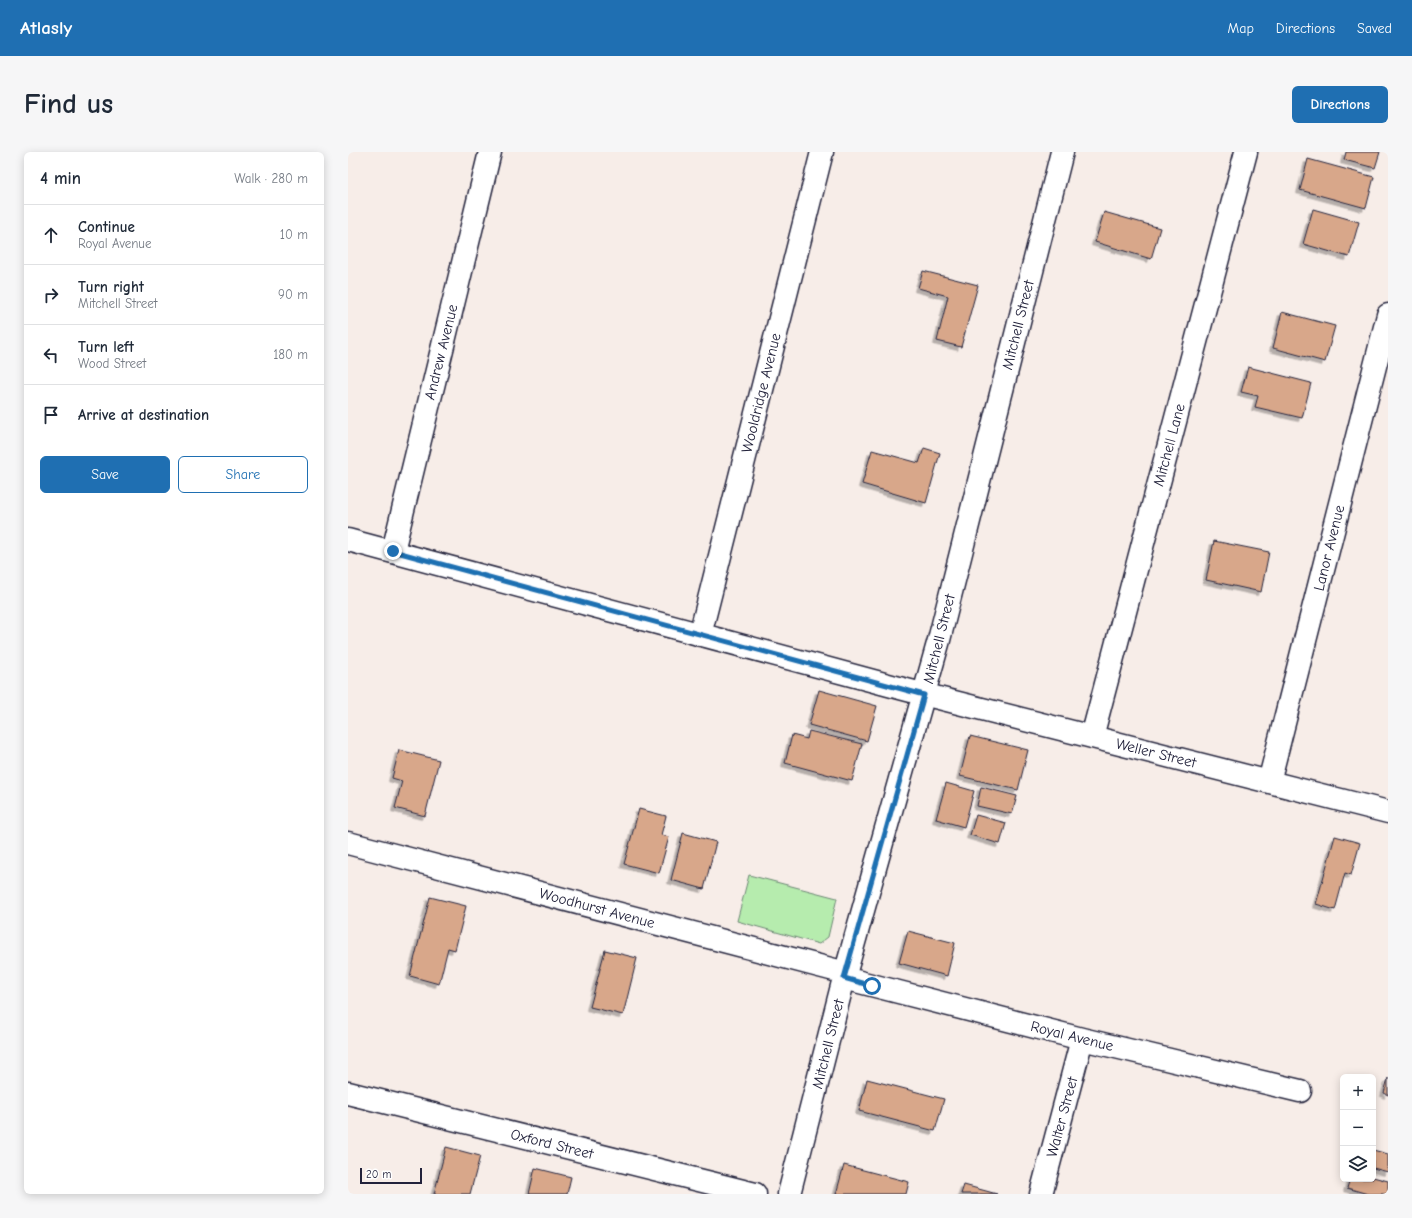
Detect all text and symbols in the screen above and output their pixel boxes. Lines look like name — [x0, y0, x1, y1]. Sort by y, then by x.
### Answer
text: Atlasly — [20, 17, 72, 39]
text: Map — [1227, 20, 1254, 37]
text: Directions — [1276, 20, 1335, 37]
text: Saved — [1357, 20, 1392, 37]
button: Directions — [1292, 86, 1388, 123]
text: Find us — [24, 88, 113, 120]
text: 4 min — [40, 169, 81, 188]
text: Walk · 280 m — [234, 171, 308, 186]
text: Continue — [78, 218, 135, 236]
icon: ahead — [40, 224, 62, 246]
text: 10 m — [280, 227, 308, 242]
text: Royal Avenue — [78, 236, 152, 251]
text: Turn right — [78, 278, 144, 296]
street label: Mitchell Street — [998, 278, 1038, 372]
icon: right — [40, 284, 62, 306]
text: 90 m — [278, 287, 308, 302]
text: Mitchell Street — [78, 296, 158, 311]
street label: Andrew Avenue — [420, 302, 462, 402]
street label: Wooldridge Avenue — [737, 331, 785, 455]
text: Turn left — [78, 338, 134, 356]
icon: left — [40, 344, 62, 366]
text: 180 m — [273, 347, 308, 362]
text: Wood Street — [78, 356, 146, 371]
street label: Mitchell Lane — [1149, 401, 1189, 488]
icon: arrive — [40, 404, 62, 426]
text: Arrive at destination — [78, 406, 209, 424]
button: Save — [40, 456, 170, 493]
button: Share — [178, 456, 308, 493]
street label: Lanor Avenue — [1310, 503, 1348, 593]
route end — [384, 542, 402, 560]
street label: Mitchell Street — [919, 592, 959, 686]
street label: Weller Street — [1114, 734, 1199, 772]
street label: Woodhurst Avenue — [537, 884, 657, 932]
route start — [863, 977, 881, 995]
street label: Mitchell Street — [808, 997, 848, 1091]
street label: Royal Avenue — [1029, 1017, 1116, 1055]
street label: Walter Street — [1043, 1074, 1082, 1159]
map controls — [1340, 1074, 1376, 1182]
button: + — [1340, 1074, 1376, 1110]
button: − — [1340, 1110, 1376, 1146]
street label: Oxford Street — [509, 1125, 596, 1163]
button: layers — [1340, 1146, 1376, 1182]
scale bar — [360, 1166, 422, 1185]
text: 20 m — [366, 1168, 391, 1181]

